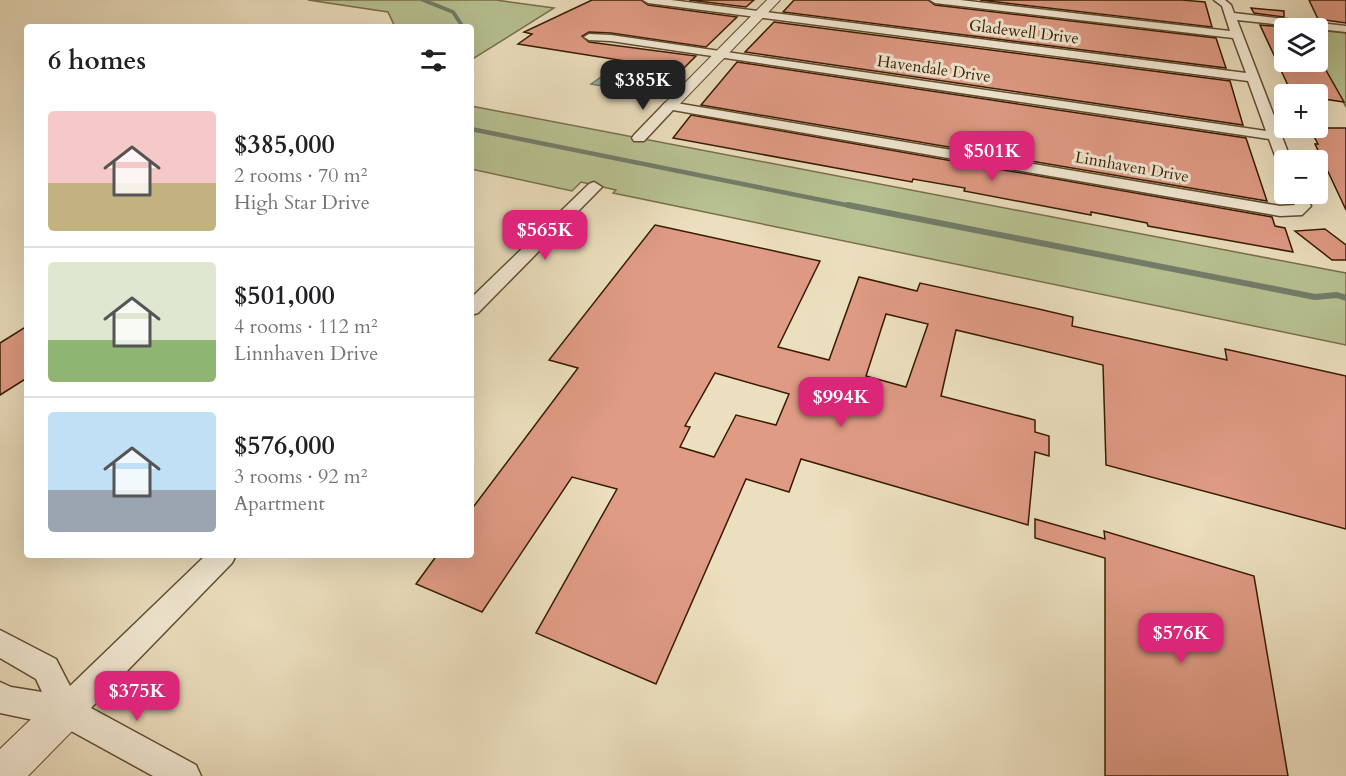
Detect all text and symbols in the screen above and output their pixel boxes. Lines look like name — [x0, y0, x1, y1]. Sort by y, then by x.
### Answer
street label: Gladewell Drive — [968, 14, 1080, 50]
map controls — [1274, 18, 1328, 204]
button: layers — [1274, 18, 1328, 72]
text: 6 homes — [48, 43, 146, 78]
icon: filters — [417, 44, 450, 77]
street label: Havendale Drive — [876, 50, 992, 88]
pin: $385K — [601, 60, 685, 111]
text: $385K — [614, 66, 672, 93]
button: + — [1274, 84, 1328, 138]
text: $385,000 — [234, 127, 335, 162]
pin: $501K — [950, 131, 1034, 182]
icon: home — [96, 135, 168, 207]
text: $501K — [963, 137, 1021, 164]
street label: Linnhaven Drive — [1073, 146, 1191, 188]
button: − — [1274, 150, 1328, 204]
text: 2 rooms · 70 m² — [234, 162, 367, 189]
text: High Star Drive — [234, 189, 370, 216]
pin: $565K — [503, 210, 587, 261]
text: $565K — [516, 216, 574, 243]
text: $501,000 — [234, 278, 335, 313]
icon: home — [96, 286, 168, 358]
text: 4 rooms · 112 m² — [234, 313, 378, 340]
text: Linnhaven Drive — [234, 340, 378, 367]
pin: $994K — [799, 377, 883, 428]
text: $994K — [812, 383, 870, 410]
text: $576,000 — [234, 428, 335, 463]
icon: home — [96, 436, 168, 508]
text: 3 rooms · 92 m² — [234, 463, 367, 490]
text: Apartment — [234, 490, 325, 517]
pin: $576K — [1139, 613, 1223, 664]
text: $576K — [1152, 619, 1210, 646]
pin: $375K — [95, 671, 179, 722]
text: $375K — [108, 677, 166, 704]

